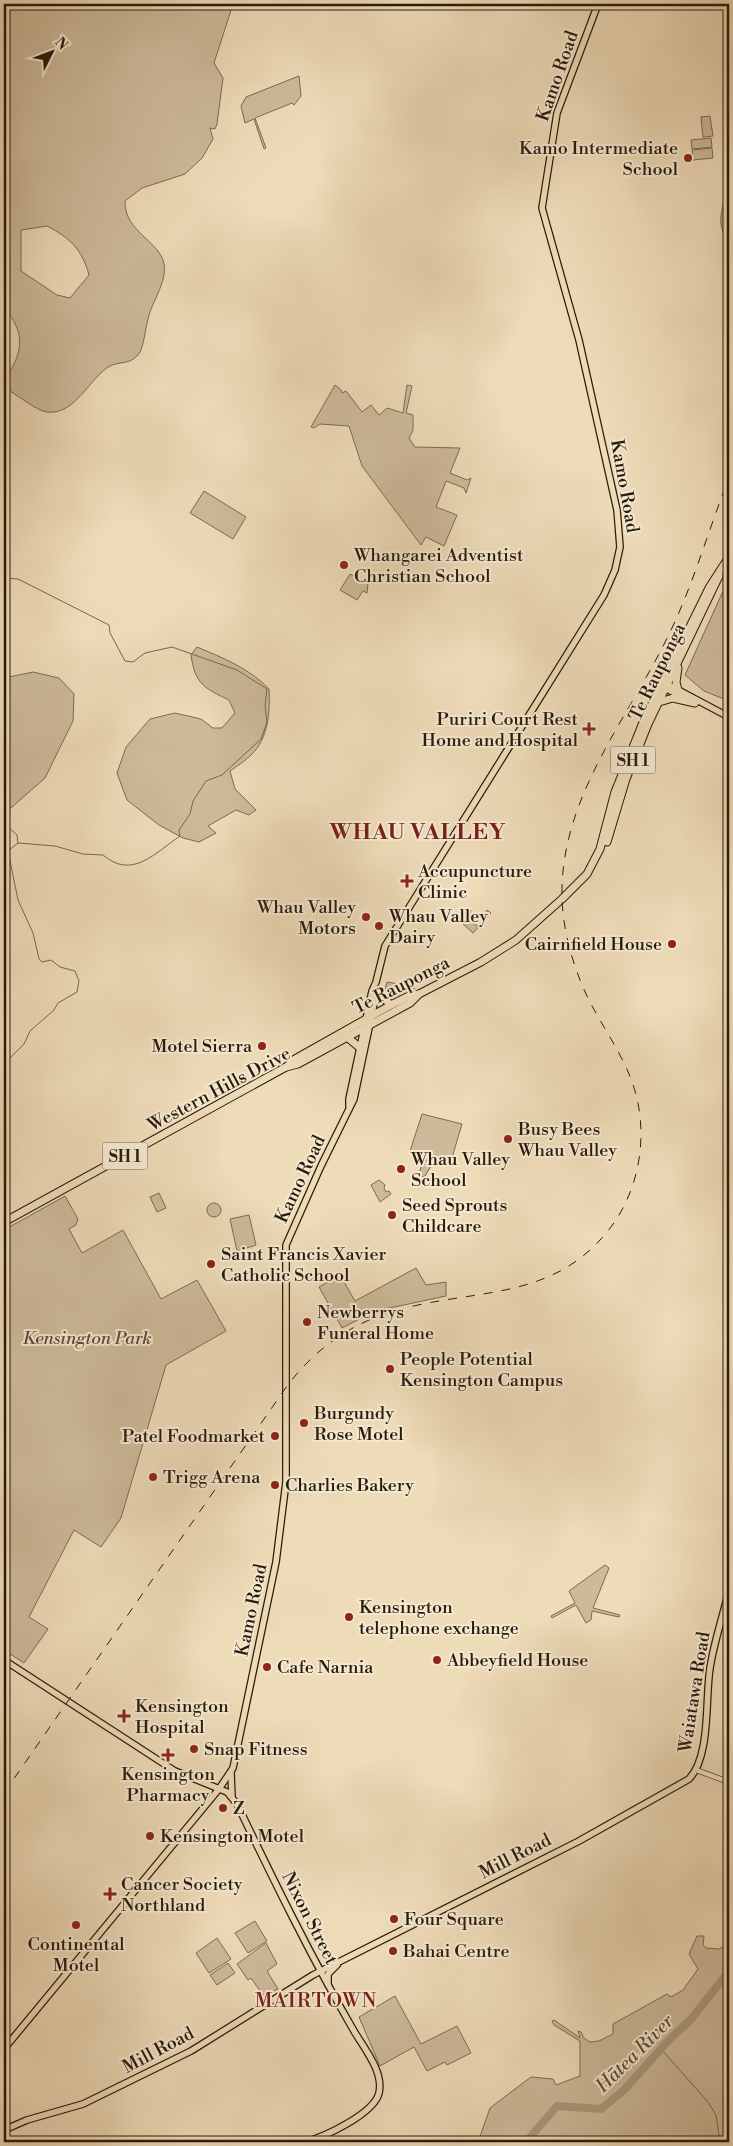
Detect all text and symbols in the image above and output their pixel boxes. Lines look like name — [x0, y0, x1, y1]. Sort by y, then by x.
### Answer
street label: Kamo Road — [531, 27, 584, 124]
north arrow — [28, 28, 78, 78]
text: N — [51, 34, 71, 54]
place label: Kamo Intermediate School — [519, 137, 679, 181]
marker: Kamo Intermediate School — [682, 152, 694, 164]
street label: Kamo Road — [605, 438, 644, 535]
place label: Whangarei Adventist Christian School — [353, 544, 524, 588]
marker: Whangarei Adventist Christian School — [338, 559, 350, 571]
street label: Te Rauponga — [624, 619, 691, 725]
place label: Puriri Court Rest Home and Hospital — [421, 708, 579, 752]
marker: Puriri Court Rest Home and Hospital — [582, 722, 596, 736]
road number: SH 1 — [610, 746, 656, 774]
district label: WHAU VALLEY — [328, 819, 507, 846]
place label: Accupuncture Clinic — [417, 860, 532, 904]
marker: Accupuncture Clinic — [400, 874, 414, 888]
place label: Whau Valley Motors — [256, 896, 356, 940]
place label: Whau Valley Dairy — [388, 905, 488, 949]
marker: Whau Valley Motors — [360, 911, 372, 923]
marker: Whau Valley Dairy — [373, 920, 385, 932]
place label: Cairnfield House — [525, 933, 662, 956]
marker: Cairnfield House — [666, 938, 678, 950]
street label: Te Rauponga — [349, 951, 454, 1020]
place label: Motel Sierra — [151, 1035, 253, 1058]
marker: Motel Sierra — [256, 1040, 268, 1052]
street label: Western Hills Drive — [143, 1042, 295, 1137]
place label: Busy Bees Whau Valley — [517, 1118, 617, 1162]
street label: Kamo Road — [270, 1131, 331, 1227]
marker: Busy Bees Whau Valley — [502, 1133, 514, 1145]
road number: SH 1 — [102, 1142, 148, 1170]
place label: Whau Valley School — [410, 1148, 510, 1192]
marker: Whau Valley School — [395, 1163, 407, 1175]
place label: Seed Sprouts Childcare — [402, 1194, 507, 1238]
marker: Seed Sprouts Childcare — [386, 1209, 398, 1221]
place label: Saint Francis Xavier Catholic School — [221, 1243, 387, 1287]
marker: Saint Francis Xavier Catholic School — [205, 1258, 217, 1270]
place label: Newberrys Funeral Home — [317, 1301, 434, 1345]
marker: Newberrys Funeral Home — [301, 1316, 313, 1328]
park label: Kensington Park — [22, 1327, 152, 1350]
place label: People Potential Kensington Campus — [400, 1348, 563, 1392]
marker: People Potential Kensington Campus — [384, 1363, 396, 1375]
place label: Burgundy Rose Motel — [313, 1402, 404, 1446]
marker: Burgundy Rose Motel — [298, 1417, 310, 1429]
place label: Patel Foodmarket — [122, 1425, 266, 1448]
marker: Patel Foodmarket — [269, 1430, 281, 1442]
place label: Trigg Arena — [163, 1466, 261, 1489]
marker: Trigg Arena — [147, 1471, 159, 1483]
place label: Charlies Bakery — [285, 1474, 414, 1497]
marker: Charlies Bakery — [269, 1479, 281, 1491]
street label: Kamo Road — [230, 1561, 273, 1659]
place label: Kensington telephone exchange — [359, 1596, 519, 1640]
marker: Kensington telephone exchange — [343, 1611, 355, 1623]
street label: Waiatawa Road — [673, 1629, 716, 1755]
place label: Abbeyfield House — [446, 1649, 588, 1672]
marker: Abbeyfield House — [431, 1654, 443, 1666]
place label: Cafe Narnia — [277, 1656, 374, 1679]
marker: Cafe Narnia — [261, 1661, 273, 1673]
place label: Kensington Hospital — [135, 1695, 229, 1739]
marker: Kensington Hospital — [117, 1709, 131, 1723]
place label: Snap Fitness — [204, 1738, 308, 1761]
marker: Snap Fitness — [188, 1743, 200, 1755]
marker: Kensington Pharmacy — [162, 1749, 174, 1761]
place label: Kensington Pharmacy — [121, 1763, 215, 1807]
place label: Z — [233, 1797, 245, 1820]
marker: Z — [217, 1802, 229, 1814]
place label: Kensington Motel — [160, 1825, 305, 1848]
street label: Mill Road — [475, 1828, 556, 1884]
marker: Kensington Motel — [144, 1830, 156, 1842]
street label: Nixon Street — [276, 1868, 343, 1969]
place label: Cancer Society Northland — [121, 1873, 243, 1917]
marker: Cancer Society Northland — [103, 1887, 117, 1901]
place label: Four Square — [404, 1908, 504, 1931]
marker: Four Square — [388, 1913, 400, 1925]
marker: Continental Motel — [70, 1919, 82, 1931]
place label: Continental Motel — [27, 1933, 125, 1977]
place label: Bahai Centre — [402, 1940, 510, 1963]
marker: Bahai Centre — [387, 1945, 399, 1957]
district label: MAIRTOWN — [255, 1989, 377, 2014]
water label: Hātea River — [590, 2009, 679, 2099]
street label: Mill Road — [118, 2022, 199, 2079]

